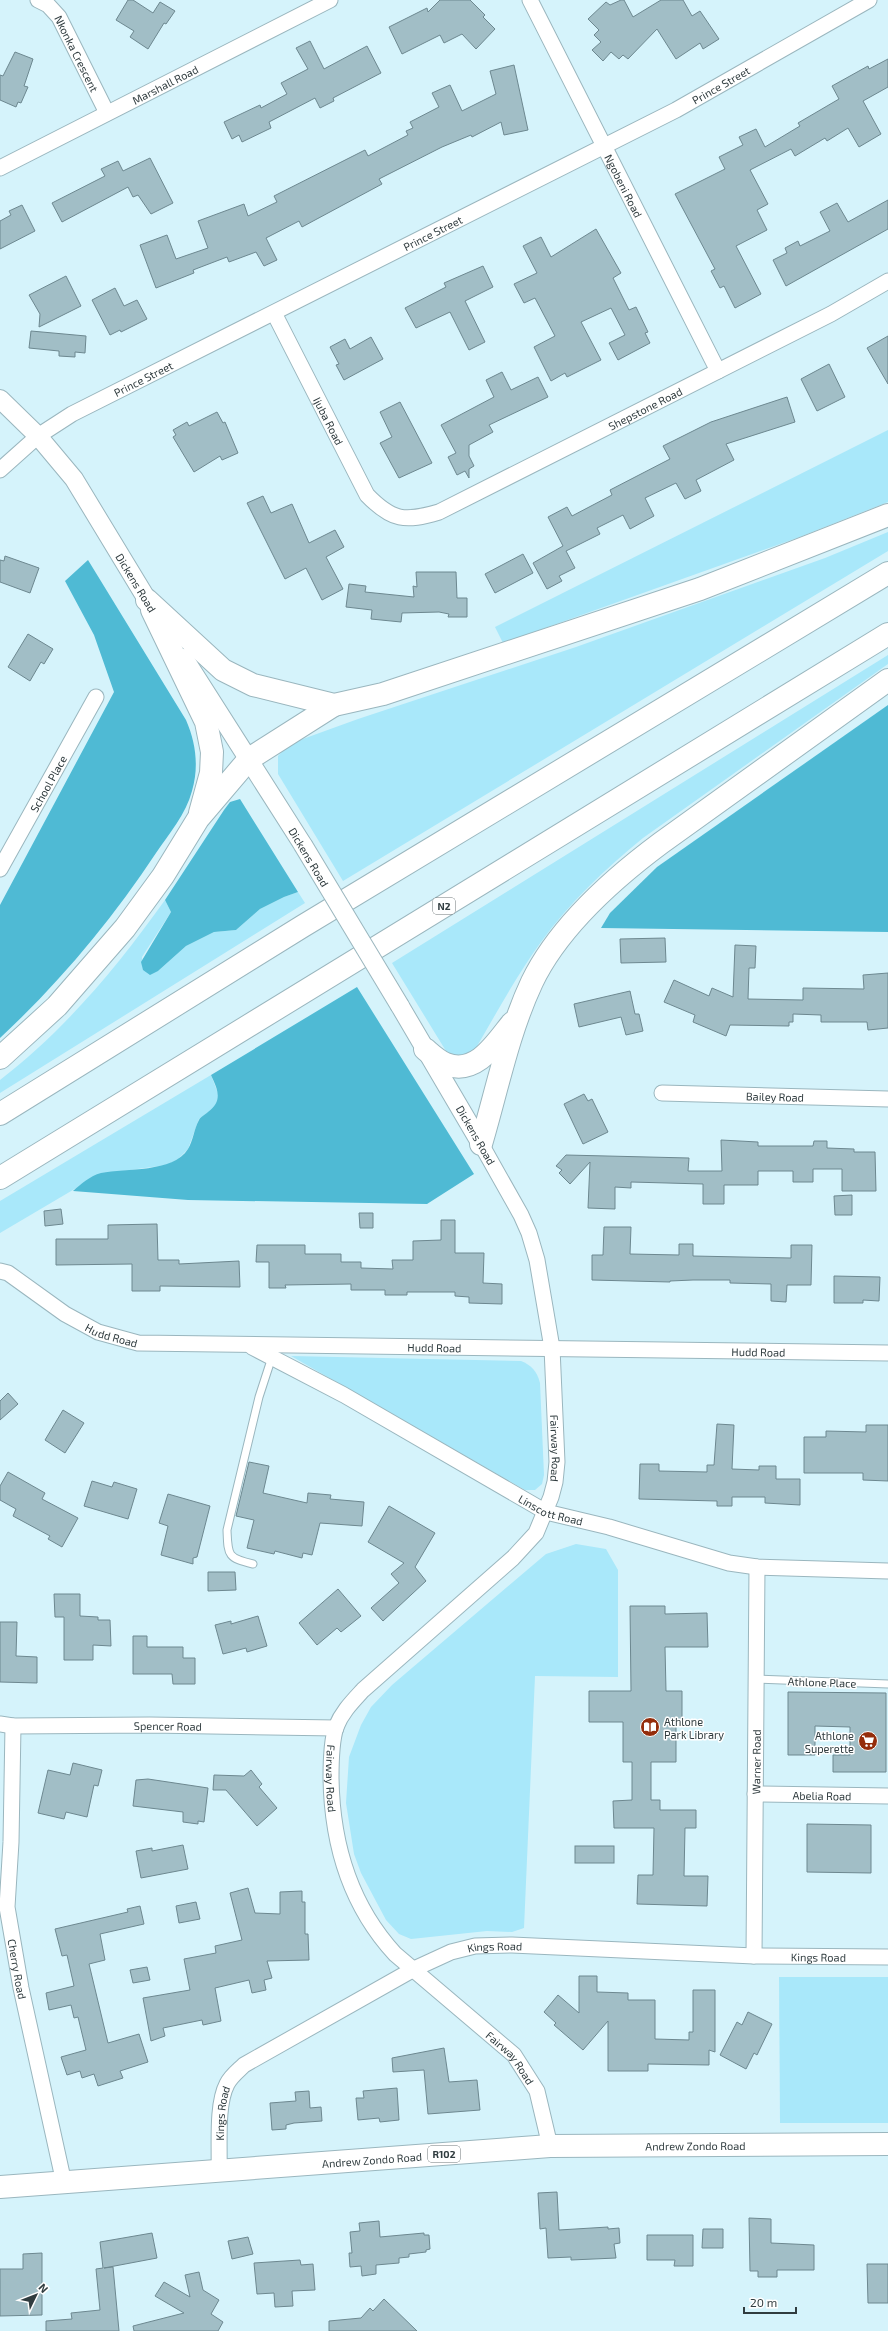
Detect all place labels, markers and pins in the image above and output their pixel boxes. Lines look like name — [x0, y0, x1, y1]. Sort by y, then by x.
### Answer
place label: Athlone Park Library — [664, 1715, 724, 1741]
library icon: Athlone Park Library — [639, 1716, 661, 1738]
place label: Athlone Superette — [805, 1729, 854, 1755]
supermarket icon: Athlone Superette — [857, 1730, 879, 1752]

